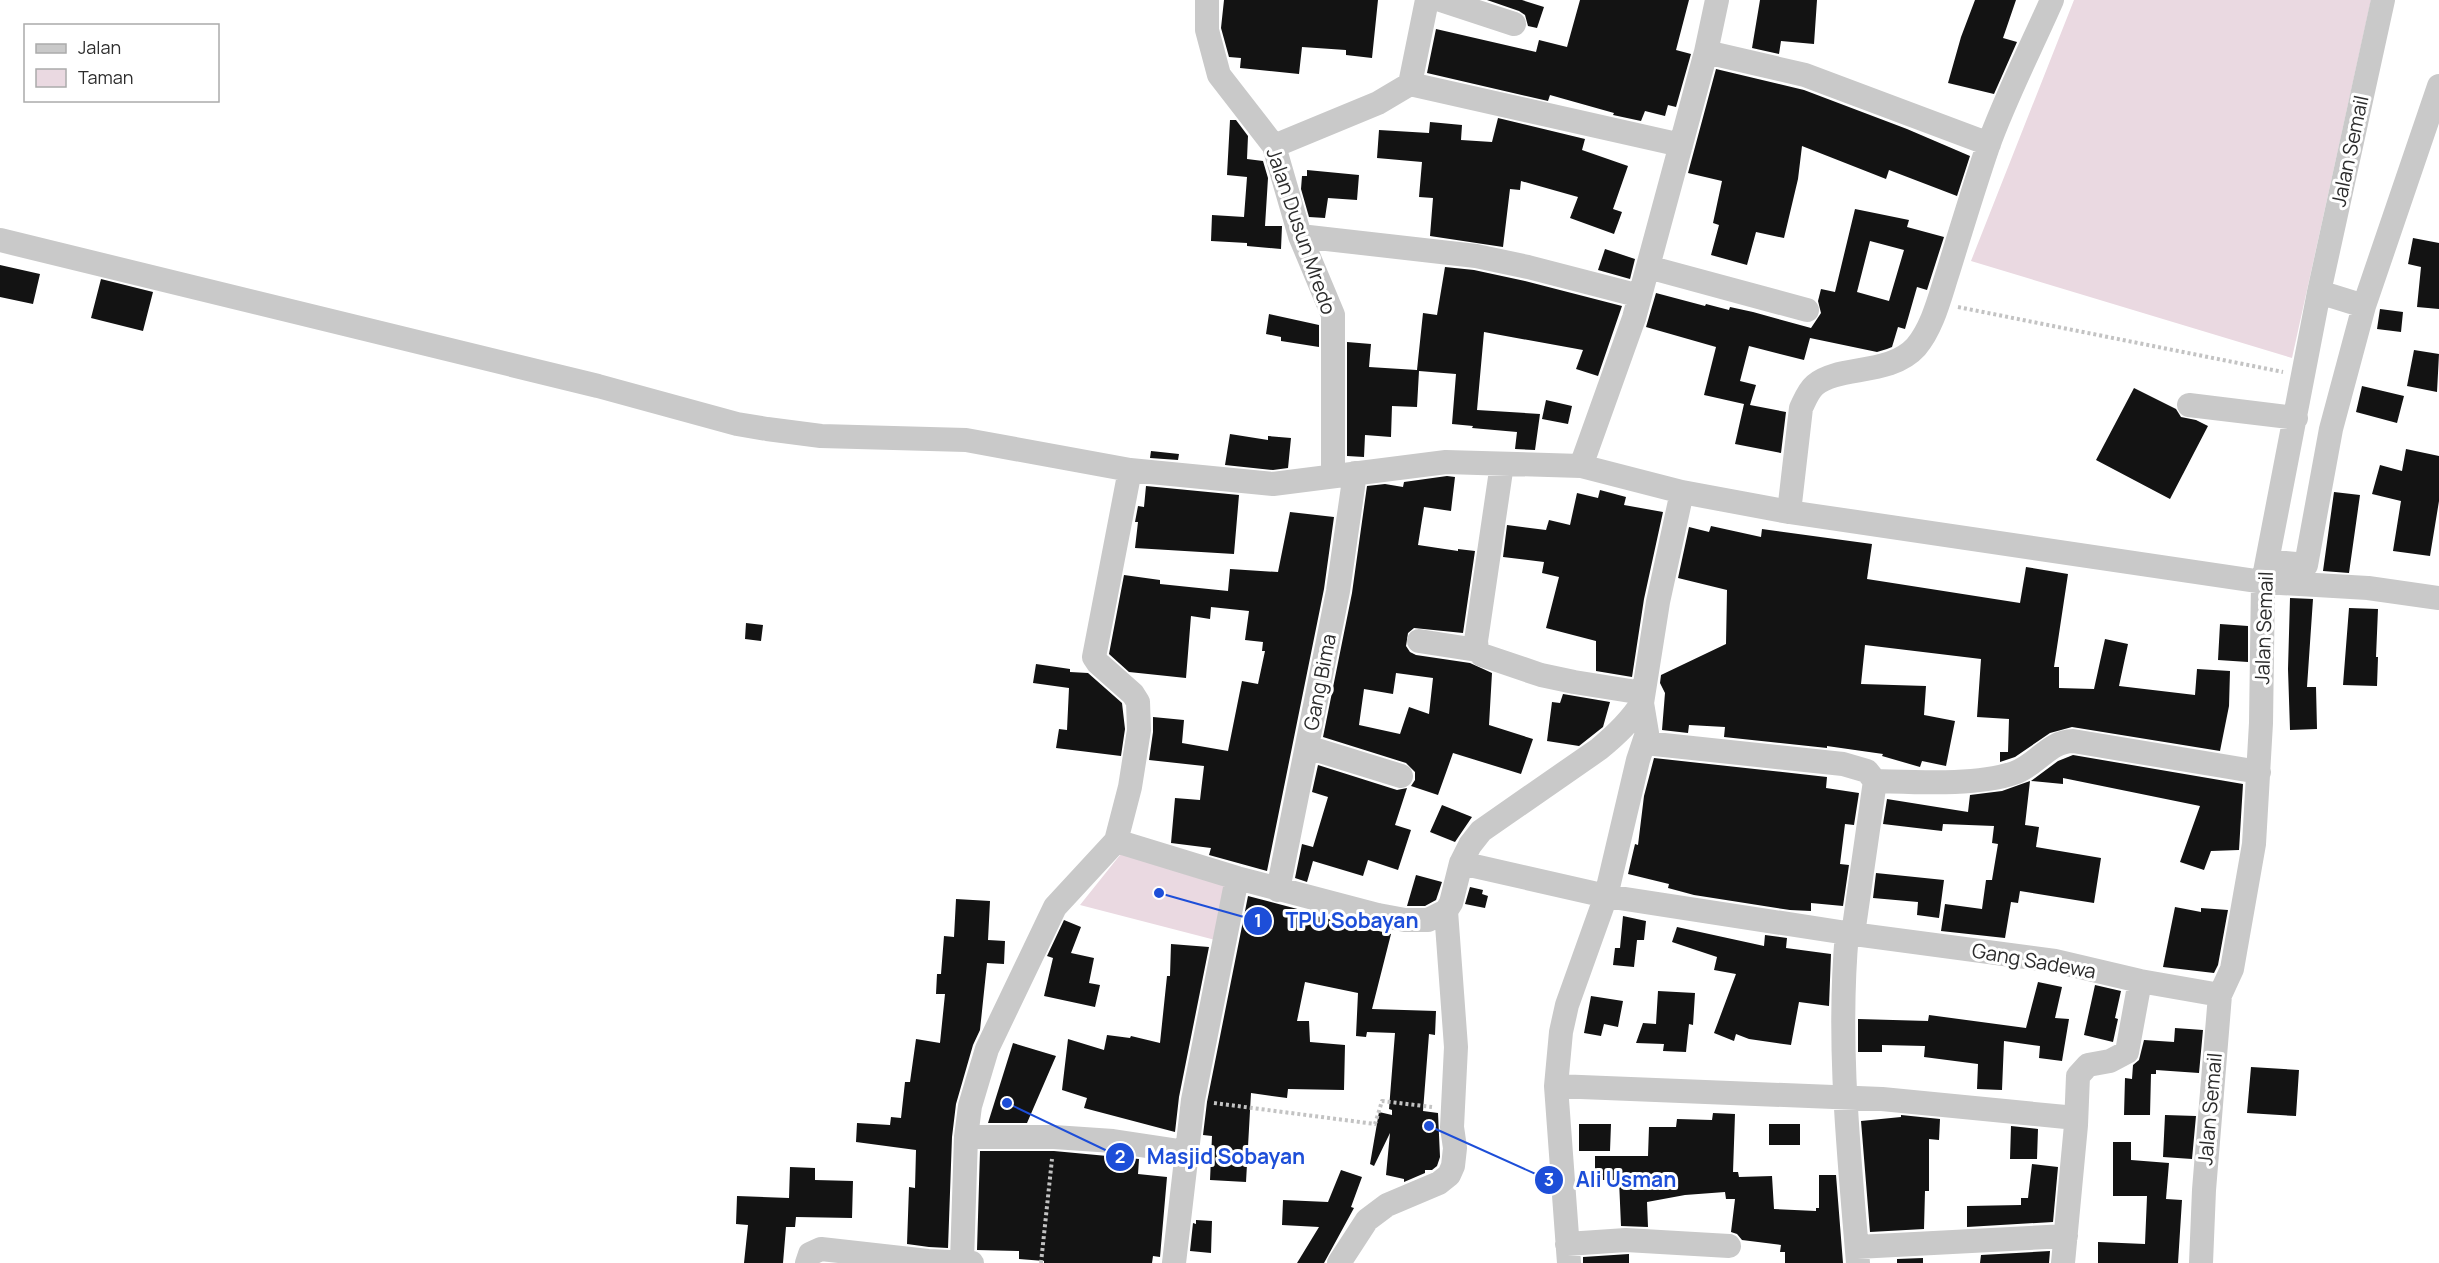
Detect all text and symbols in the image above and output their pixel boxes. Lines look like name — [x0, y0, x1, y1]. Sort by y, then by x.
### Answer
legend — [24, 24, 219, 102]
text: Jalan — [78, 35, 121, 59]
text: Taman — [78, 65, 133, 89]
street label: Jalan Semail — [2325, 93, 2374, 209]
street label: Jalan Dusun Mredo — [1260, 144, 1343, 318]
street label: Jalan Semail — [2248, 571, 2279, 685]
street label: Gang Bima — [1297, 631, 1342, 733]
callout: TPU Sobayan — [1243, 901, 1430, 940]
text: TPU Sobayan — [1285, 906, 1419, 934]
text: 1 — [1254, 908, 1262, 932]
street label: Gang Sadewa — [1970, 936, 2098, 985]
street label: Jalan Semail — [2191, 1051, 2228, 1167]
callout: Masjid Sobayan — [1105, 1138, 1317, 1177]
text: Masjid Sobayan — [1147, 1142, 1305, 1170]
text: 2 — [1115, 1144, 1125, 1168]
callout: Ali Usman — [1534, 1161, 1688, 1200]
text: Ali Usman — [1576, 1165, 1676, 1193]
text: 3 — [1544, 1167, 1554, 1191]

